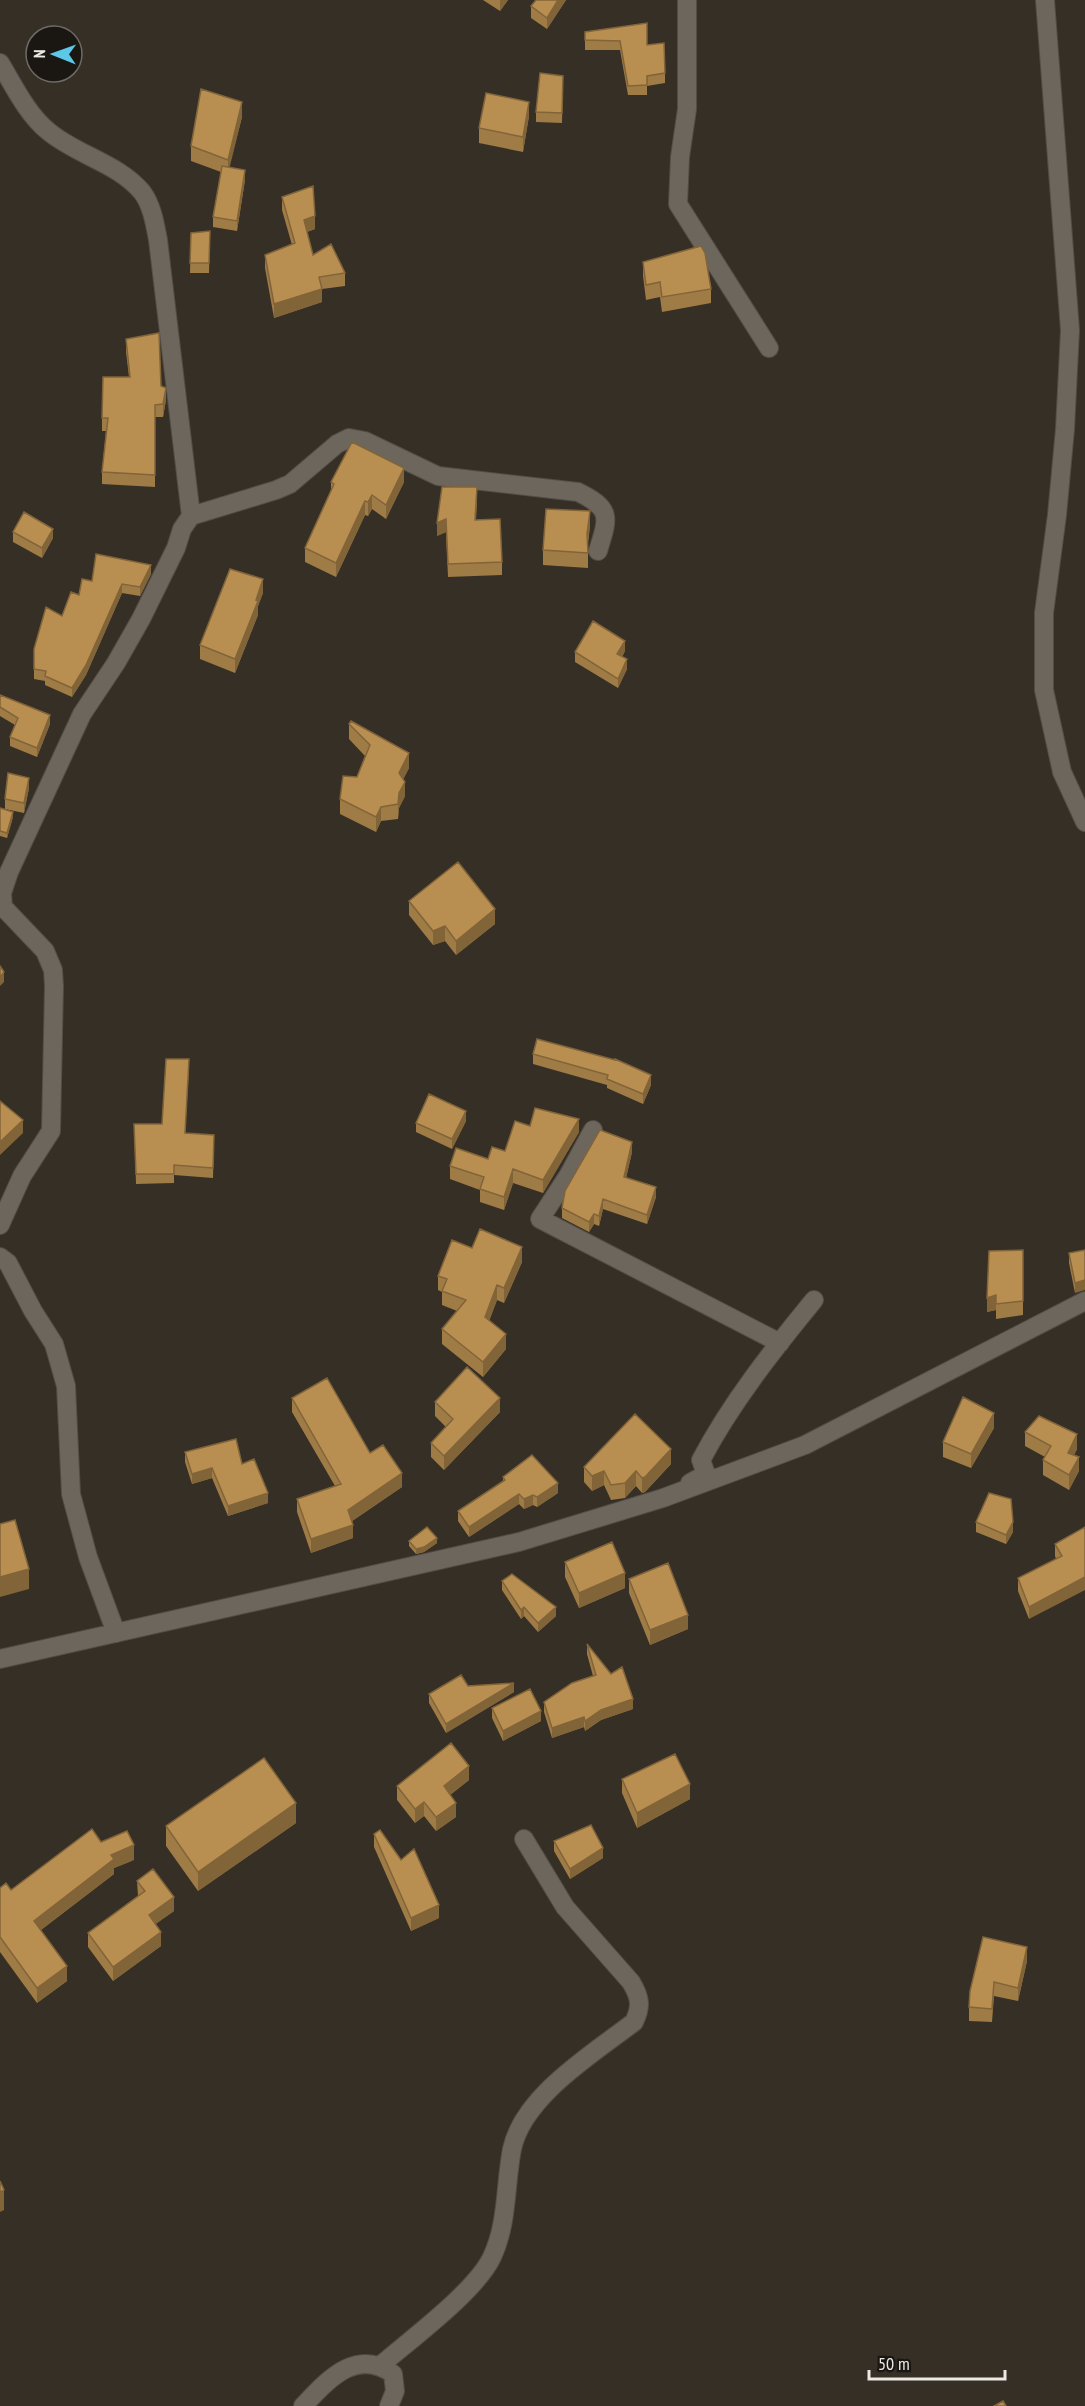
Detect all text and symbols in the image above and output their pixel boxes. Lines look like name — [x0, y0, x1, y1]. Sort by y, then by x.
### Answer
north arrow — [24, 24, 84, 84]
text: N — [29, 49, 49, 58]
scale bar — [869, 2343, 1006, 2381]
text: 50 m — [878, 2352, 910, 2375]

